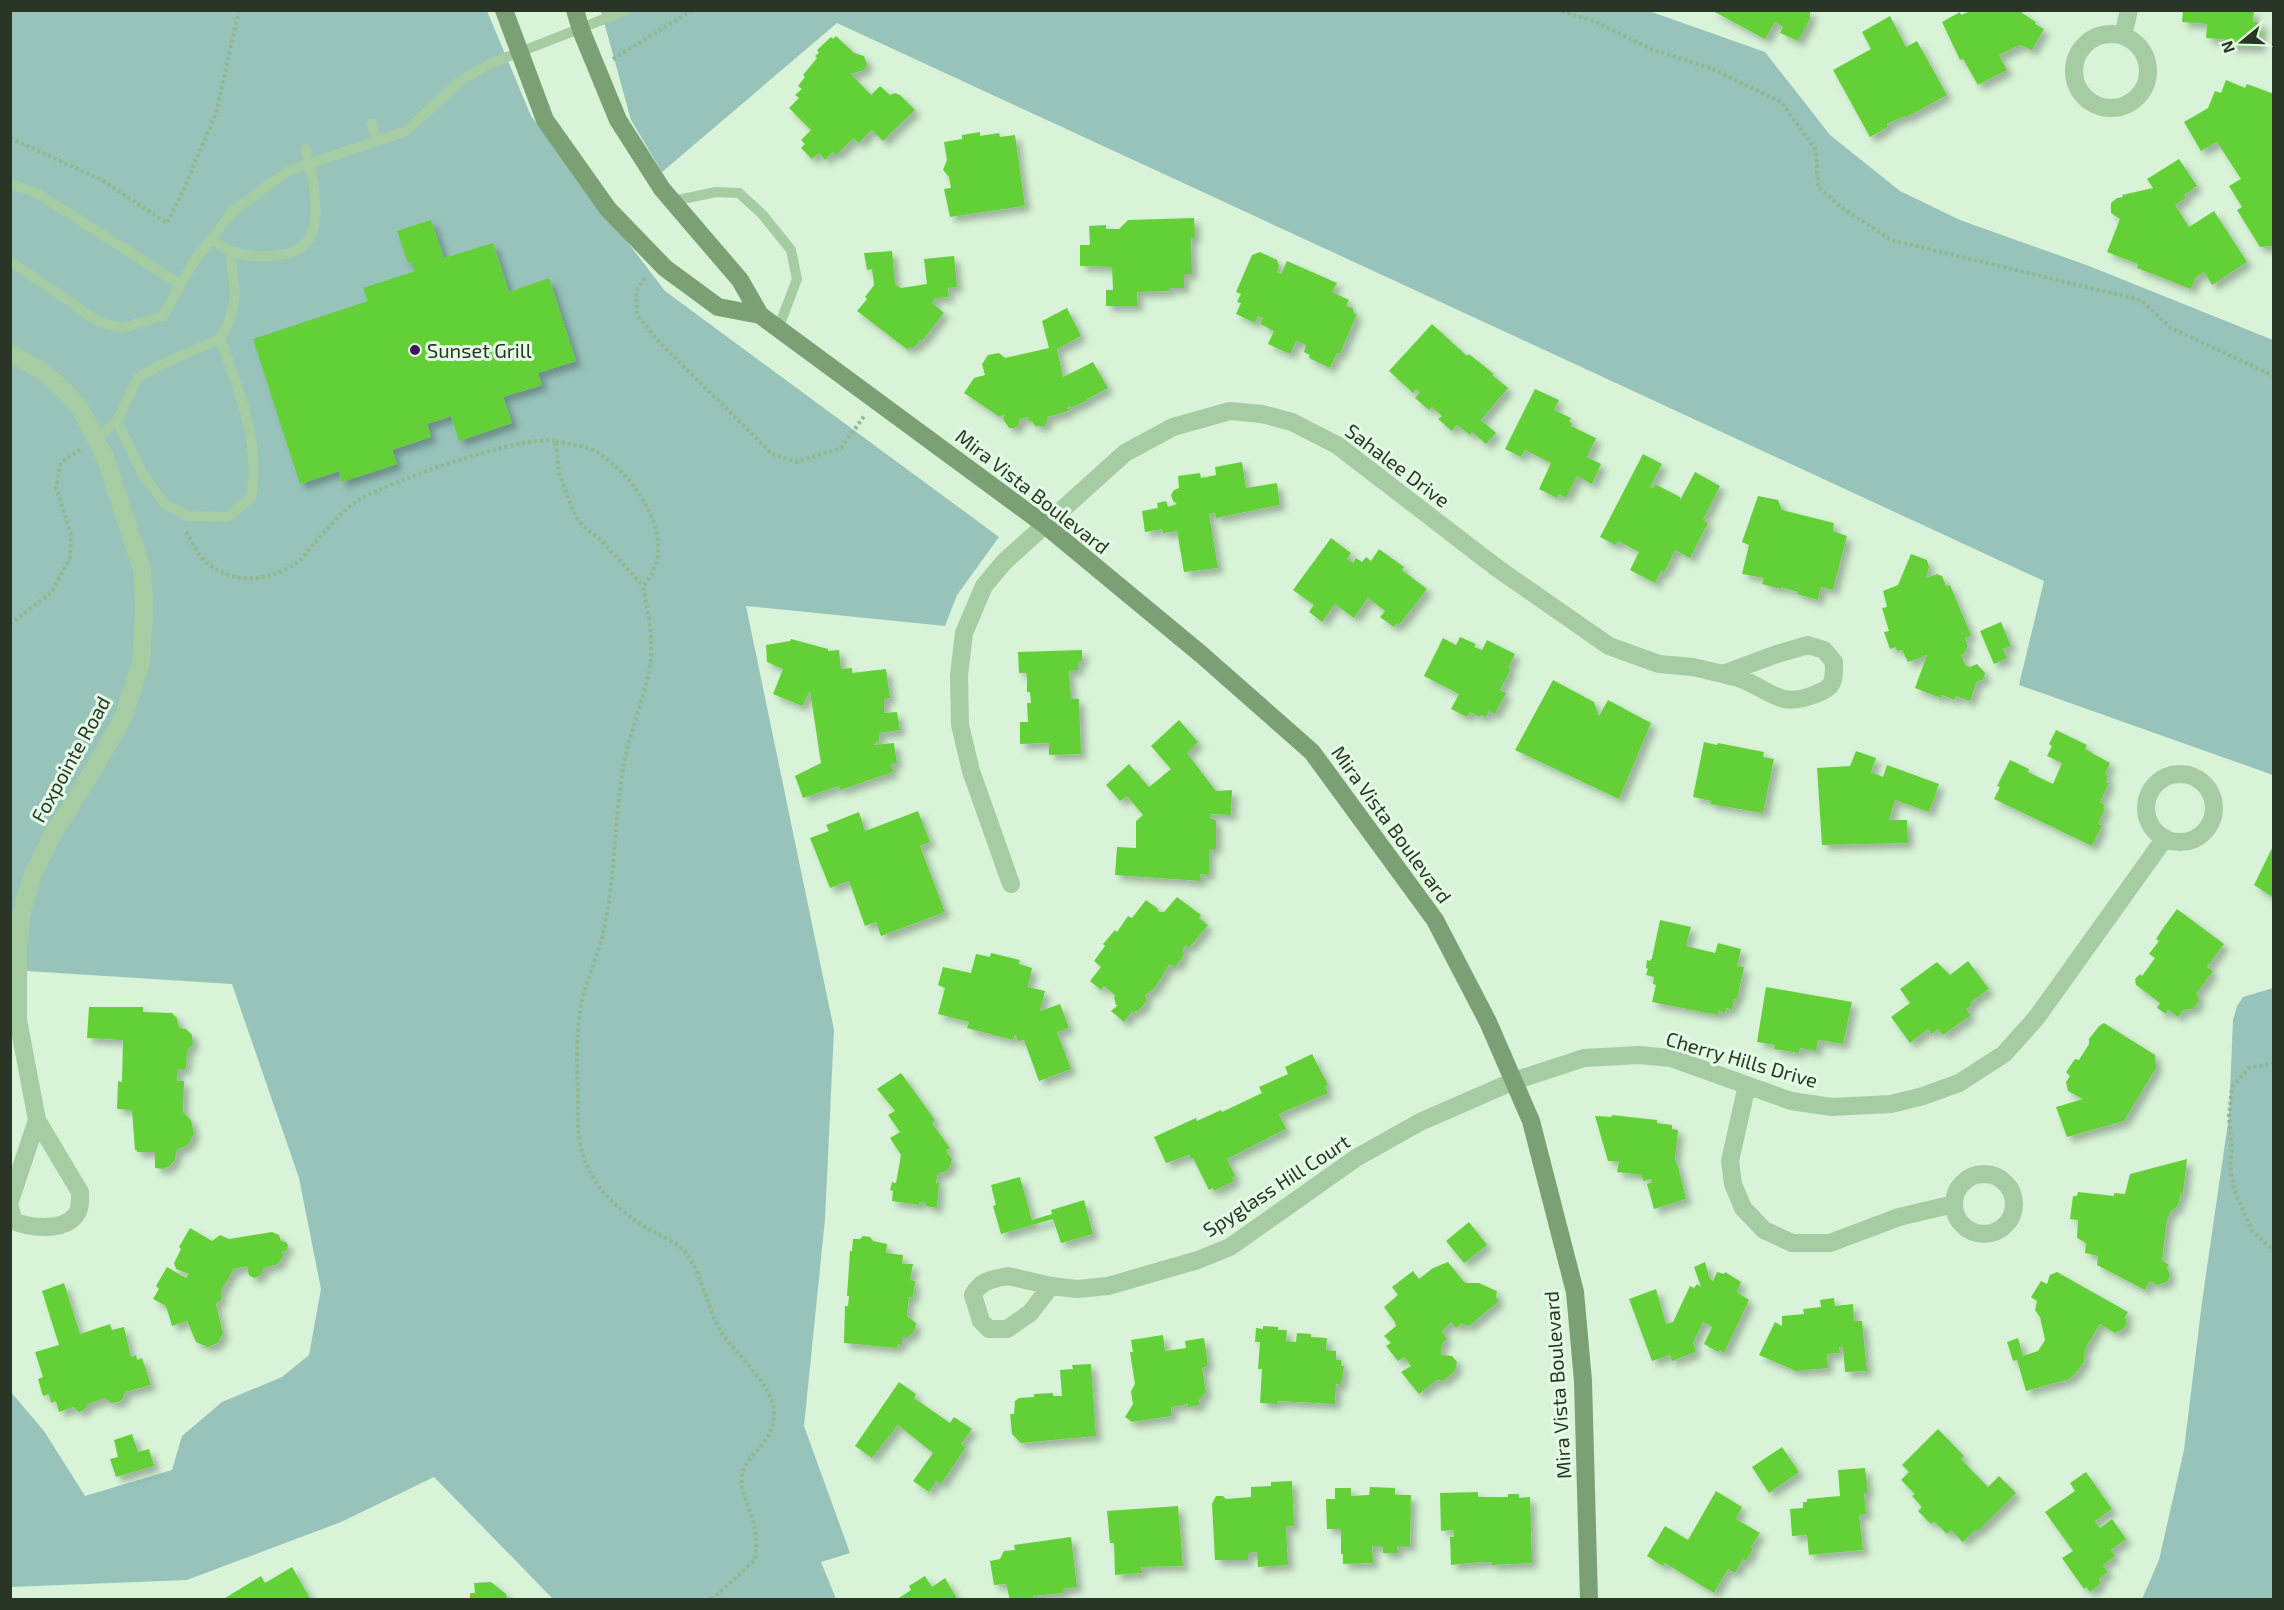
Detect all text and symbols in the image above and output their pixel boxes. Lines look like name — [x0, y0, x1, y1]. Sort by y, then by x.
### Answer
north arrow — [2212, 12, 2272, 72]
text: N — [2216, 38, 2238, 56]
place label: Sunset Grill — [427, 338, 532, 362]
marker: Sunset Grill — [408, 343, 422, 357]
street label: Sahalee Drive — [1341, 418, 1455, 512]
street label: Mira Vista Boulevard — [951, 424, 1115, 558]
street label: Foxpointe Road — [25, 692, 115, 826]
street label: Mira Vista Boulevard — [1327, 741, 1457, 907]
street label: Cherry Hills Drive — [1663, 1026, 1821, 1092]
street label: Spyglass Hill Court — [1198, 1128, 1354, 1241]
street label: Mira Vista Boulevard — [1538, 1290, 1576, 1480]

